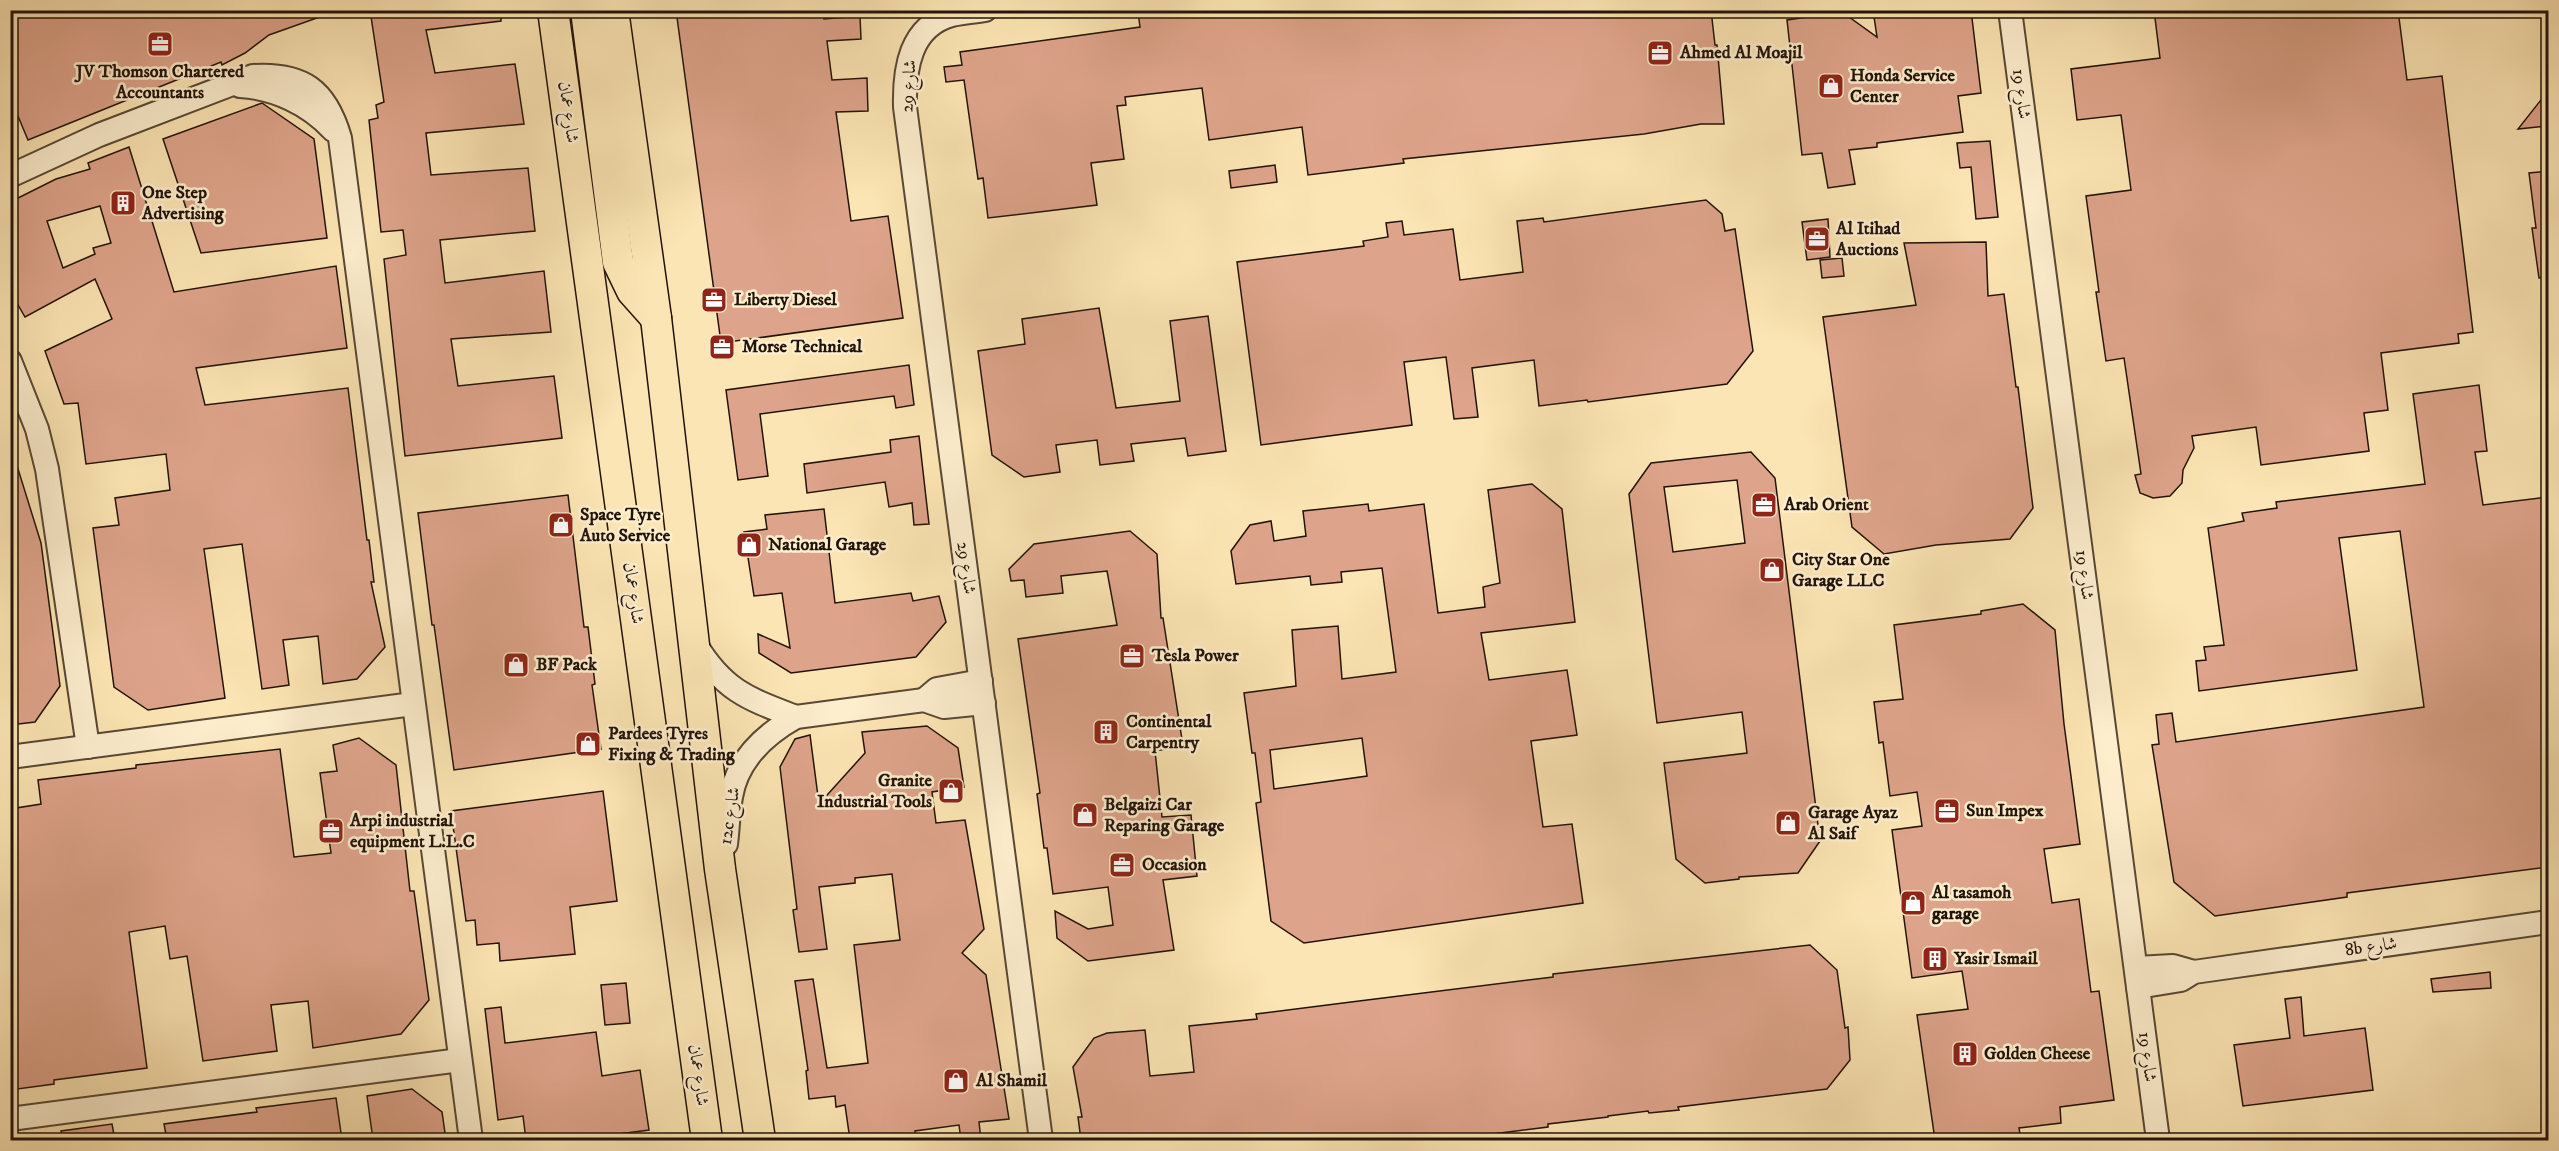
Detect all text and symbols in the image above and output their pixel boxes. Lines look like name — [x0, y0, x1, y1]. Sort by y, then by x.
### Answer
office icon: JV Thomson Chartered Accountants — [145, 29, 175, 59]
office icon: Ahmed Al Moajil — [1645, 38, 1675, 68]
place label: Ahmed Al Moajil — [1679, 42, 1803, 64]
street label: شارع 29 — [896, 59, 925, 113]
place label: JV Thomson Chartered Accountants — [74, 61, 245, 104]
place label: Honda Service Center — [1850, 65, 1956, 108]
street label: شارع 19 — [2004, 68, 2035, 121]
shop icon: Honda Service Center — [1816, 71, 1846, 101]
street label: شارع عمان — [550, 80, 583, 145]
place label: One Step Advertising — [141, 182, 225, 225]
building icon: One Step Advertising — [108, 188, 138, 218]
place label: Al Itihad Auctions — [1835, 218, 1901, 261]
office icon: Al Itihad Auctions — [1802, 224, 1832, 254]
office icon: Liberty Diesel — [699, 285, 729, 315]
place label: Liberty Diesel — [734, 289, 837, 311]
office icon: Morse Technical — [707, 332, 737, 362]
place label: Morse Technical — [742, 336, 863, 358]
office icon: Arab Orient — [1749, 490, 1779, 520]
place label: Arab Orient — [1783, 494, 1869, 516]
place label: Space Tyre Auto Service — [579, 504, 671, 547]
shop icon: Space Tyre Auto Service — [546, 510, 576, 540]
shop icon: National Garage — [734, 530, 764, 560]
place label: National Garage — [768, 534, 887, 556]
street label: شارع 29 — [948, 540, 981, 596]
place label: City Star One Garage LLC — [1792, 549, 1890, 592]
street label: شارع 19 — [2067, 549, 2098, 602]
shop icon: City Star One Garage LLC — [1757, 555, 1787, 585]
street label: شارع عمان — [615, 561, 648, 626]
office icon: Tesla Power — [1117, 641, 1147, 671]
place label: Tesla Power — [1151, 645, 1239, 667]
shop icon: BF Pack — [501, 650, 531, 680]
place label: BF Pack — [536, 654, 598, 676]
place label: Continental Carpentry — [1126, 711, 1212, 754]
building icon: Continental Carpentry — [1091, 717, 1121, 747]
place label: Pardees Tyres Fixing & Trading — [608, 723, 736, 766]
shop icon: Pardees Tyres Fixing & Trading — [573, 729, 603, 759]
place label: Granite Industrial Tools — [817, 770, 933, 813]
shop icon: Granite Industrial Tools — [936, 776, 966, 806]
street label: 12c شارع — [715, 785, 748, 847]
place label: Belgaizi Car Reparing Garage — [1104, 794, 1225, 837]
office icon: Sun Impex — [1932, 796, 1962, 826]
shop icon: Belgaizi Car Reparing Garage — [1070, 800, 1100, 830]
place label: Sun Impex — [1966, 800, 2044, 822]
place label: Garage Ayaz Al Saif — [1807, 802, 1898, 845]
shop icon: Garage Ayaz Al Saif — [1773, 808, 1803, 838]
place label: Arpi industrial equipment L.L.C — [349, 810, 475, 853]
office icon: Arpi industrial equipment L.L.C — [316, 816, 346, 846]
office icon: Occasion — [1107, 850, 1137, 880]
place label: Occasion — [1142, 854, 1207, 876]
place label: Al tasamoh garage — [1931, 882, 2012, 925]
shop icon: Al tasamoh garage — [1898, 888, 1928, 918]
street label: 8b شارع — [2343, 932, 2399, 965]
building icon: Yasir Ismail — [1920, 944, 1950, 974]
place label: Yasir Ismail — [1953, 948, 2038, 970]
street label: شارع 19 — [2130, 1031, 2161, 1084]
building icon: Golden Cheese — [1950, 1039, 1980, 1069]
street label: شارع عمان — [680, 1043, 713, 1108]
place label: Golden Cheese — [1984, 1043, 2091, 1065]
shop icon: Al Shamil — [941, 1066, 971, 1096]
place label: Al Shamil — [975, 1070, 1047, 1092]

